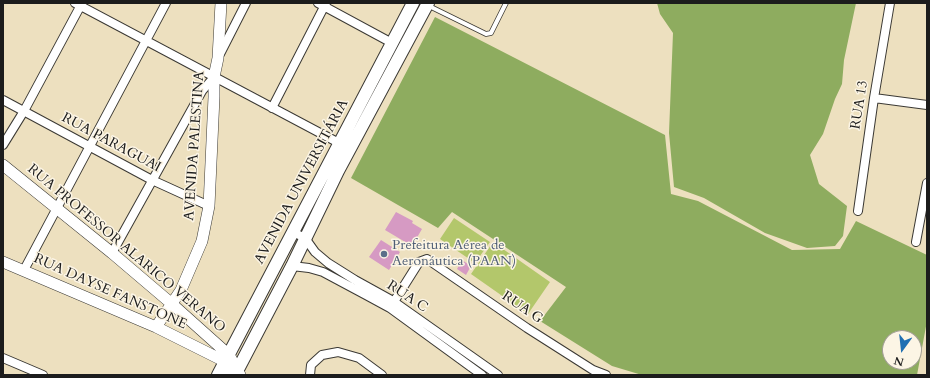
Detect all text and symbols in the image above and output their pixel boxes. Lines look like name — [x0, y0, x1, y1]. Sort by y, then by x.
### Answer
street label: AVENIDA PALESTINA — [181, 71, 209, 221]
street label: RUA 13 — [848, 79, 872, 131]
street label: AVENIDA UNIVERSITÁRIA — [251, 97, 353, 267]
street label: RUA PARAGUAI — [58, 110, 164, 176]
street label: RUA PROFESSOR ALARICO VERANO — [24, 161, 228, 337]
place label: Prefeitura Aérea de Aeronáutica (PAAN) — [392, 238, 516, 270]
marker: Prefeitura Aérea de Aeronáutica (PAAN) — [379, 249, 389, 259]
street label: RUA DAYSE FANSTONE — [31, 251, 189, 333]
street label: RUA C — [383, 278, 431, 316]
street label: RUA G — [498, 288, 546, 328]
north arrow — [882, 330, 922, 370]
text: N — [892, 353, 906, 370]

